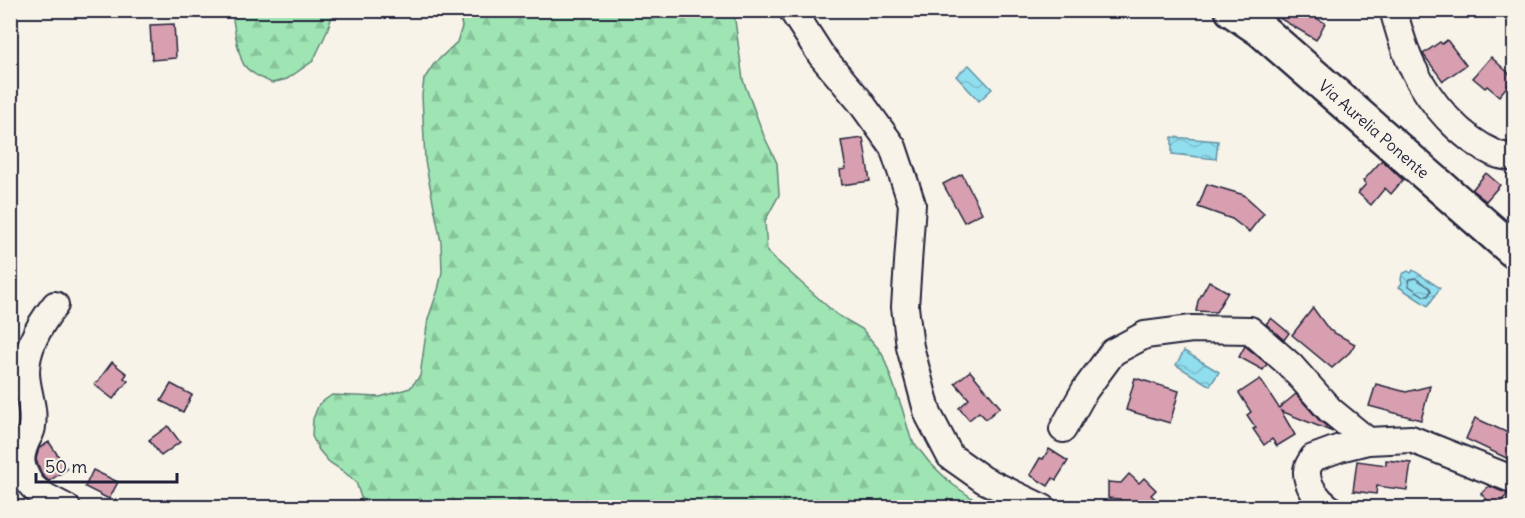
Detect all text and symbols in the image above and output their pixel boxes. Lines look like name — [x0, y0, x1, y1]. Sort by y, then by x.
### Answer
street label: Via Aurelia Ponente — [1315, 76, 1433, 182]
scale bar — [36, 446, 177, 484]
text: 50 m — [45, 455, 87, 478]

